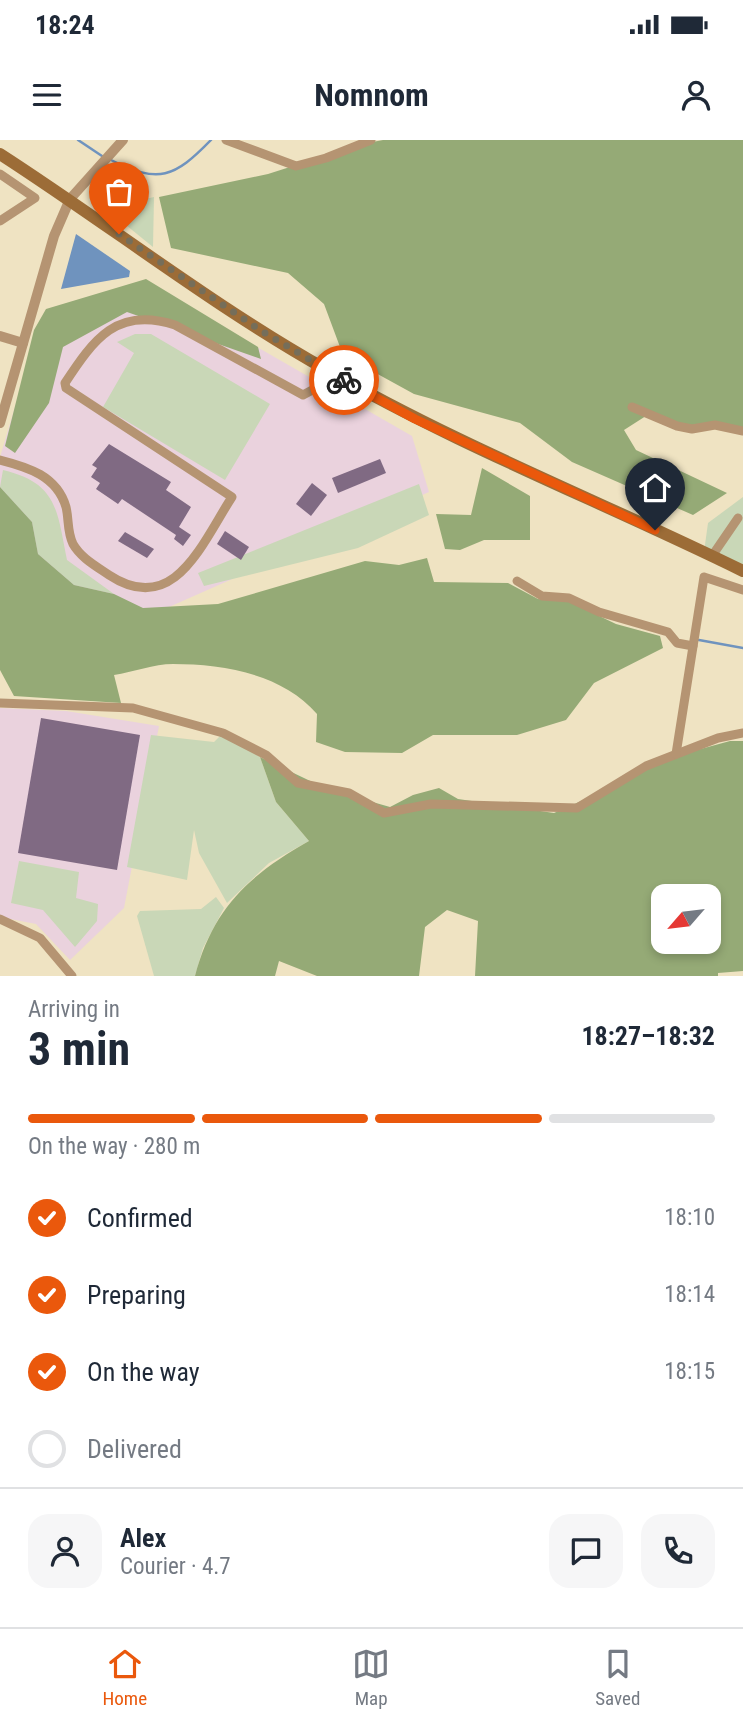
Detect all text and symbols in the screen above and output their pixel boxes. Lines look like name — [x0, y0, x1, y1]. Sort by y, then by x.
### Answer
text: 18:24 — [35, 10, 95, 40]
icon: menu — [28, 76, 66, 114]
text: Nomnom — [314, 76, 429, 114]
icon: person — [677, 76, 715, 114]
pin — [89, 162, 149, 234]
icon: bag — [100, 173, 138, 211]
courier — [309, 345, 379, 415]
icon: bike — [325, 361, 363, 399]
pin — [625, 458, 685, 530]
icon: home — [636, 469, 674, 507]
north arrow — [651, 884, 721, 954]
map controls — [651, 884, 721, 954]
text: Arriving in — [28, 996, 120, 1023]
text: 18:27–18:32 — [581, 1021, 715, 1051]
text: 3 min — [28, 1022, 130, 1076]
text: On the way · 280 m — [28, 1133, 200, 1160]
icon: check — [28, 1199, 66, 1237]
text: Confirmed — [87, 1203, 193, 1233]
text: 18:10 — [664, 1204, 715, 1231]
icon: check — [28, 1276, 66, 1314]
text: Preparing — [87, 1280, 186, 1310]
text: 18:14 — [664, 1281, 715, 1308]
icon: check — [28, 1353, 66, 1391]
text: On the way — [87, 1357, 200, 1387]
text: 18:15 — [664, 1358, 715, 1385]
text: Delivered — [87, 1434, 182, 1464]
button: person — [28, 1514, 102, 1588]
button: chat — [549, 1514, 623, 1588]
button: phone — [641, 1514, 715, 1588]
text: Alex — [120, 1523, 166, 1553]
text: Courier · 4.7 — [120, 1553, 231, 1580]
tab: Home — [103, 1645, 147, 1710]
tab: Map — [352, 1645, 390, 1710]
tab: Saved — [595, 1645, 640, 1710]

